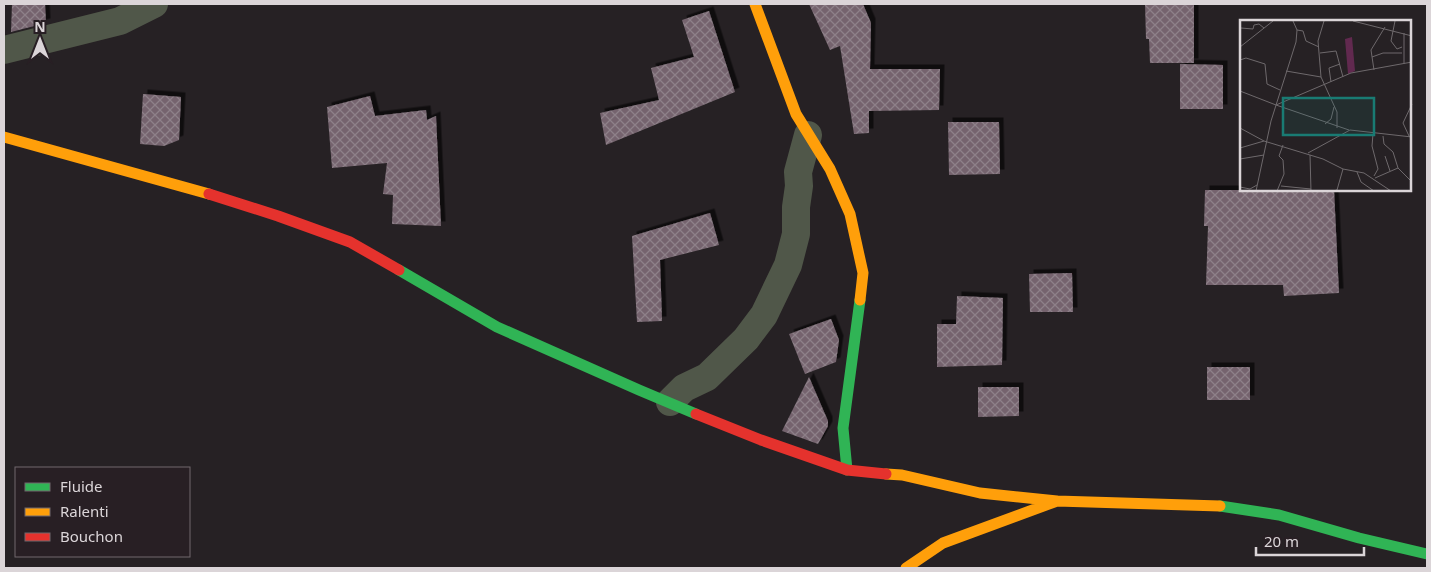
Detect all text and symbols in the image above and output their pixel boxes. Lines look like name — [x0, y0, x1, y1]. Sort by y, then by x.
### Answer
north arrow — [15, 15, 65, 65]
text: N — [34, 17, 46, 36]
inset map — [1240, 20, 1411, 191]
legend — [15, 467, 190, 557]
text: Fluide — [60, 476, 102, 496]
text: Ralenti — [60, 501, 109, 521]
scale bar — [1256, 524, 1364, 556]
text: Bouchon — [60, 526, 123, 546]
text: 20 m — [1264, 531, 1299, 551]

